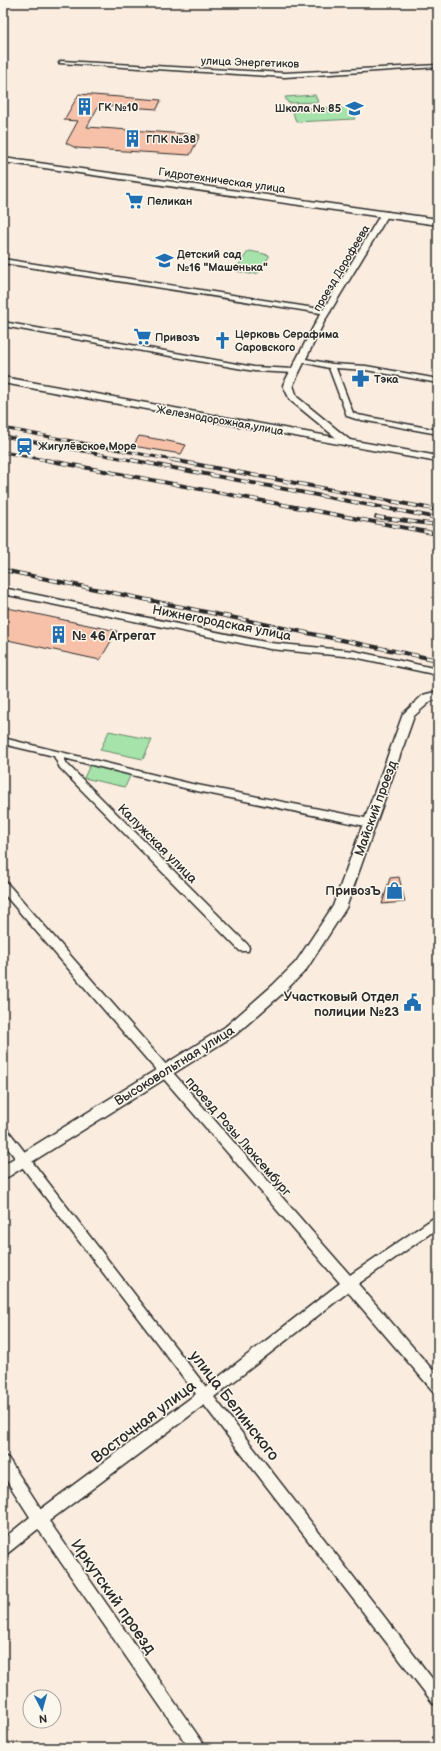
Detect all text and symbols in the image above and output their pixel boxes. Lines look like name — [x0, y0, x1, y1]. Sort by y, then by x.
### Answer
street label: улица Энергетиков — [201, 54, 300, 71]
building icon: ГК №10 — [75, 97, 95, 117]
school or university icon: Школа № 85 — [344, 98, 364, 118]
place label: ГК №10 — [98, 101, 138, 114]
place label: Школа № 85 — [275, 102, 342, 115]
building icon: ГПК №38 — [123, 129, 143, 149]
place label: ГПК №38 — [146, 133, 197, 146]
street label: Гидротехническая улица — [158, 165, 287, 196]
supermarket icon: Пеликан — [124, 191, 144, 211]
place label: Пеликан — [147, 195, 192, 208]
street label: проезд Дорофеева — [310, 222, 373, 314]
place label: Детский сад №16 "Машенька" — [177, 248, 268, 274]
school or university icon: Детский сад №16 "Машенька" — [154, 250, 174, 270]
supermarket icon: Привозъ — [132, 327, 152, 347]
place label: Церковь Серафима Саровского — [235, 328, 339, 354]
church icon: Церковь Серафима Саровского — [212, 330, 232, 350]
place label: Привозъ — [155, 331, 200, 344]
pharmacy icon: Тэка — [351, 369, 371, 389]
place label: Тэка — [374, 373, 399, 386]
street label: Железнодорожная улица — [155, 403, 285, 438]
station icon: Жигулёвское Море — [15, 436, 35, 456]
place label: Жигулёвское Море — [38, 440, 136, 453]
street label: Нижнегородская улица — [151, 602, 293, 644]
building icon: № 46 Агрегат — [49, 625, 69, 645]
place label: № 46 Агрегат — [72, 628, 157, 644]
street label: Майский проезд — [351, 758, 401, 858]
street label: Калужская улица — [114, 801, 201, 887]
shop icon: ПривозЪ — [384, 880, 404, 900]
place label: ПривозЪ — [325, 883, 381, 899]
place label: Участковый Отдел полиции №23 — [284, 989, 399, 1020]
public building icon: Участковый Отдел полиции №23 — [402, 993, 422, 1013]
street label: Высоковольтная улица — [112, 1022, 238, 1109]
street label: проезд Розы Люксембург — [182, 1074, 294, 1200]
street label: улица Белинского — [185, 1347, 283, 1465]
street label: Восточная улица — [88, 1376, 200, 1468]
street label: Иркутский проезд — [66, 1536, 160, 1658]
north arrow — [22, 1689, 62, 1729]
text: N — [38, 1712, 48, 1725]

